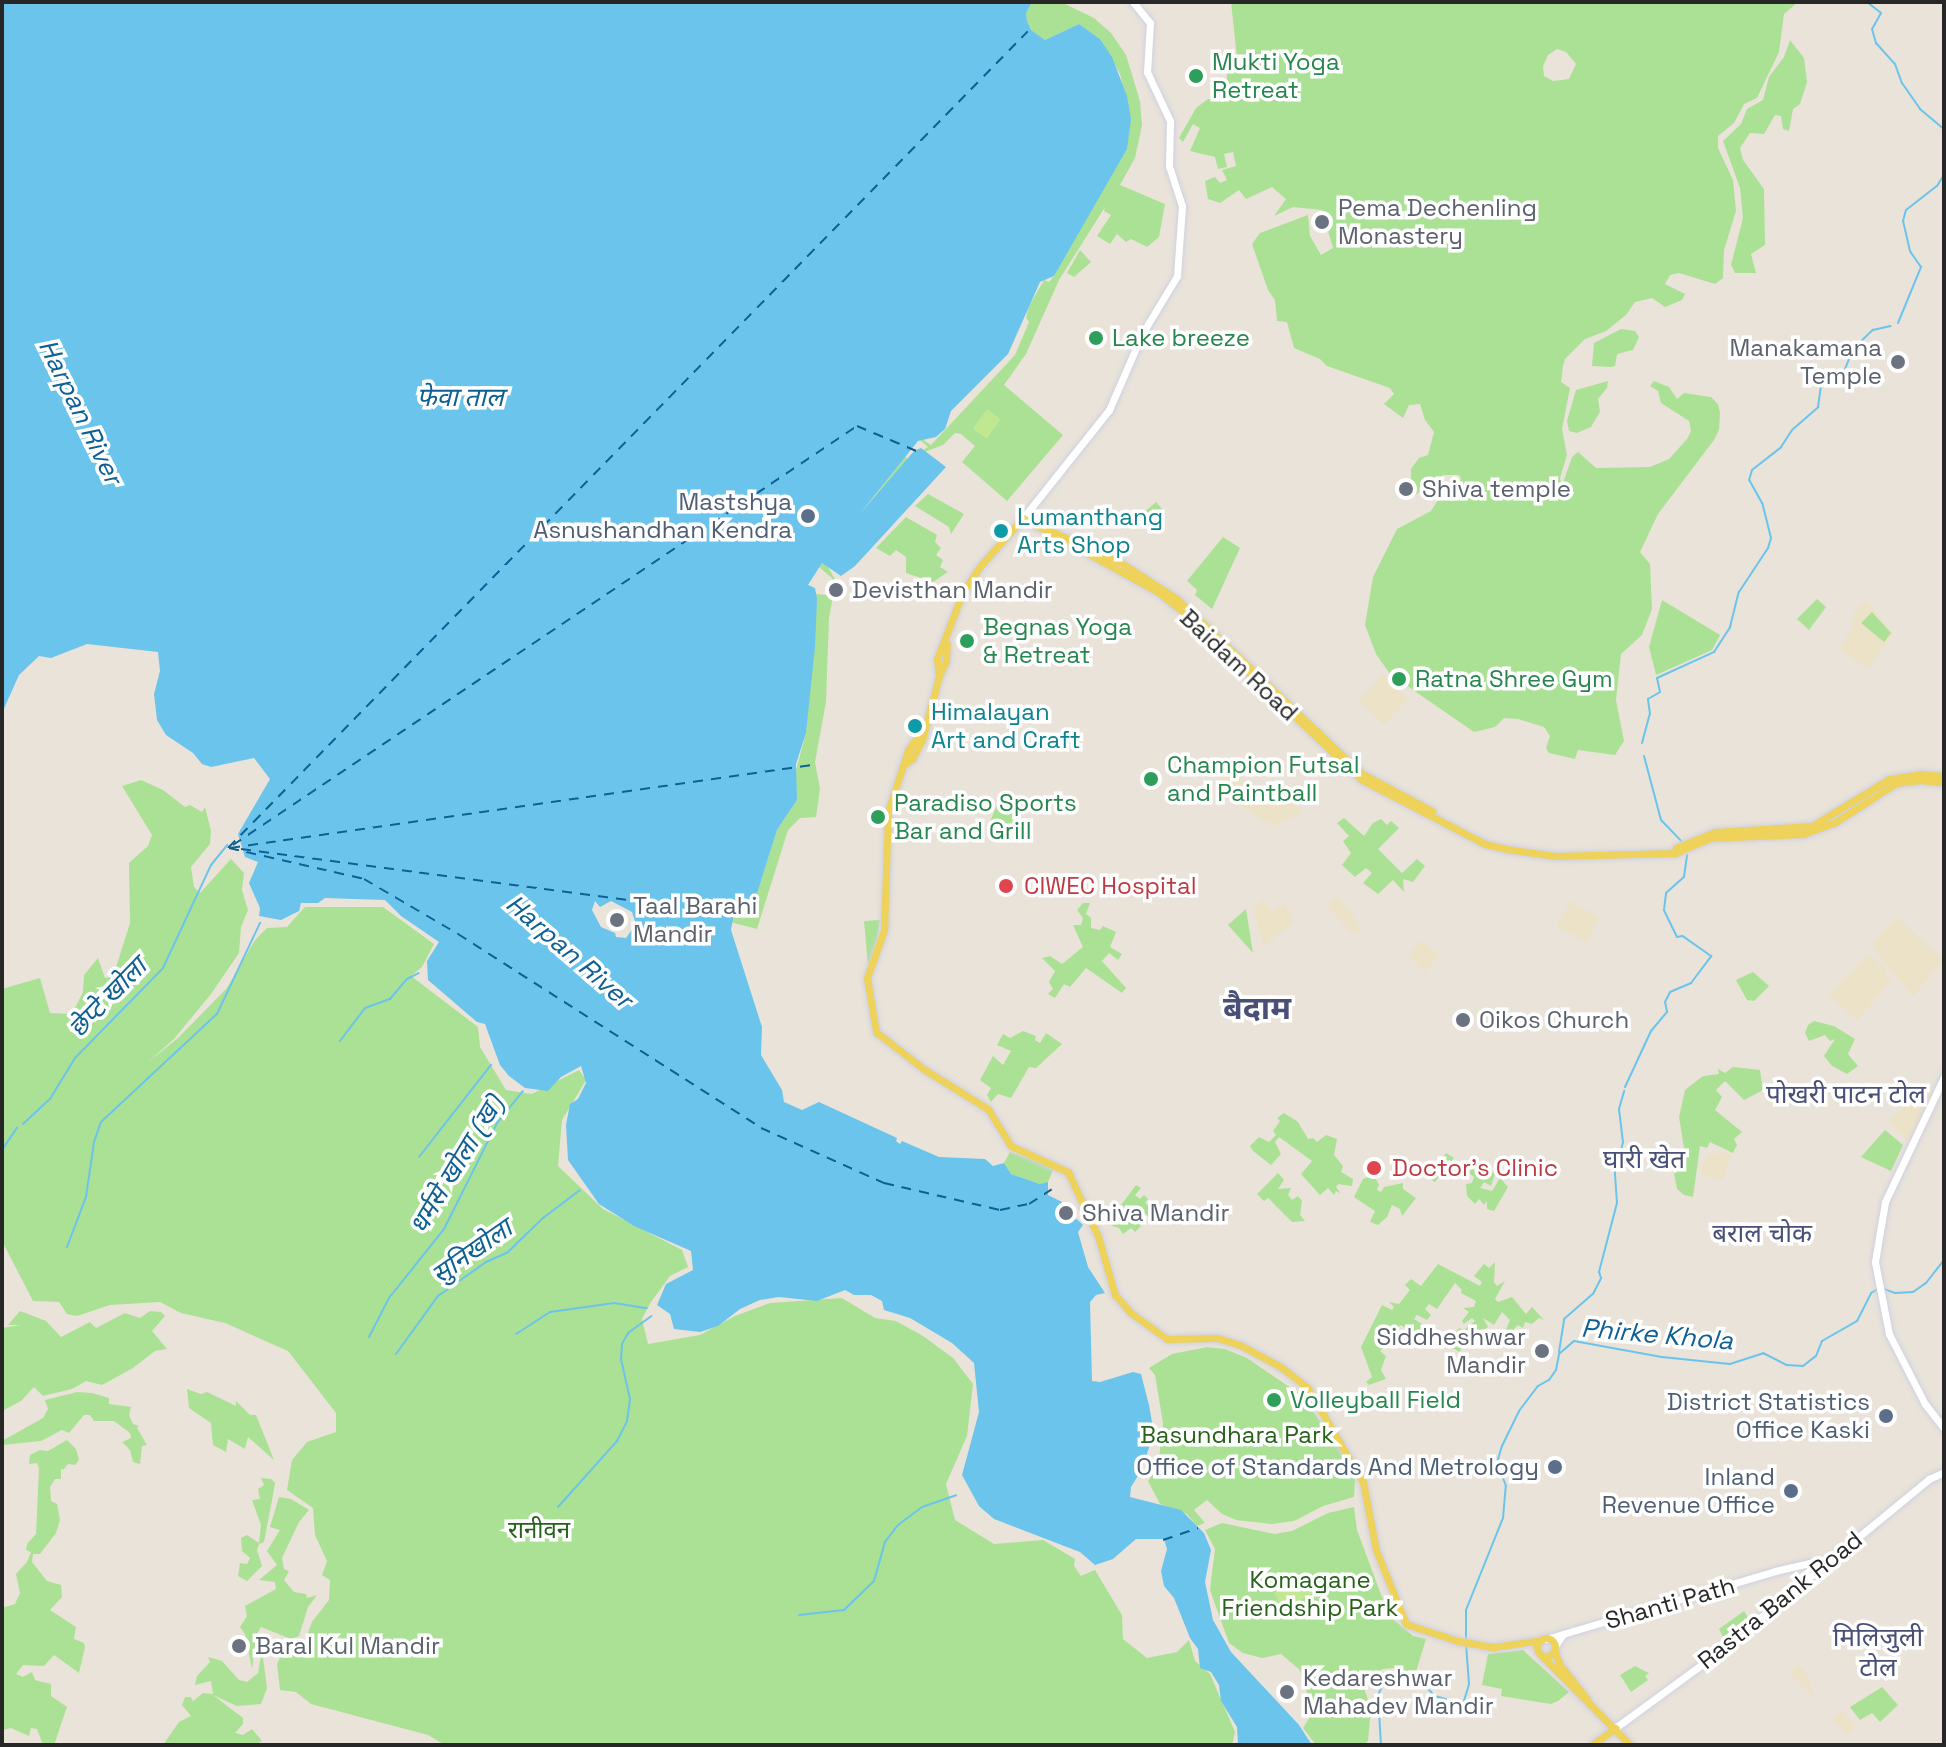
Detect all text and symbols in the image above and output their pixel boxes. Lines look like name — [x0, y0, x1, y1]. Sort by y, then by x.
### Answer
place label: Mukti Yoga Retreat — [1212, 48, 1340, 104]
marker: Mukti Yoga Retreat — [1187, 67, 1205, 85]
place label: Pema Dechenling Monastery — [1338, 194, 1537, 250]
marker: Pema Dechenling Monastery — [1313, 213, 1331, 231]
place label: Lake breeze — [1112, 324, 1250, 352]
marker: Lake breeze — [1087, 329, 1105, 347]
water label: Harpan River — [31, 334, 129, 490]
place label: Manakamana Temple — [1730, 334, 1882, 390]
marker: Manakamana Temple — [1889, 353, 1907, 371]
water label: फेवा ताल — [416, 382, 504, 414]
place label: Shiva temple — [1422, 475, 1571, 503]
marker: Shiva temple — [1397, 480, 1415, 498]
place label: Mastshya Asnushandhan Kendra — [533, 488, 792, 544]
place label: Lumanthang Arts Shop — [1017, 503, 1163, 559]
marker: Mastshya Asnushandhan Kendra — [799, 507, 817, 525]
marker: Lumanthang Arts Shop — [992, 522, 1010, 540]
place label: Devisthan Mandir — [852, 576, 1053, 604]
marker: Devisthan Mandir — [827, 581, 845, 599]
street label: Baidam Road — [1174, 603, 1304, 727]
place label: Begnas Yoga & Retreat — [983, 613, 1132, 669]
marker: Begnas Yoga & Retreat — [958, 632, 976, 650]
place label: Ratna Shree Gym — [1415, 665, 1613, 693]
marker: Ratna Shree Gym — [1390, 670, 1408, 688]
place label: Himalayan Art and Craft — [931, 698, 1081, 754]
marker: Himalayan Art and Craft — [906, 717, 924, 735]
place label: Champion Futsal and Paintball — [1167, 751, 1360, 807]
marker: Champion Futsal and Paintball — [1142, 770, 1160, 788]
place label: Paradiso Sports Bar and Grill — [894, 789, 1077, 845]
marker: Paradiso Sports Bar and Grill — [869, 808, 887, 826]
place label: CIWEC Hospital — [1024, 872, 1197, 900]
marker: CIWEC Hospital — [995, 875, 1017, 897]
water label: Harpan River — [499, 889, 639, 1015]
place label: Taal Barahi Mandir — [633, 892, 757, 948]
marker: Taal Barahi Mandir — [608, 911, 626, 929]
water label: छेप्टे खोला — [63, 952, 153, 1044]
district label: बैदाम — [1223, 989, 1291, 1027]
place label: Oikos Church — [1479, 1006, 1629, 1034]
marker: Oikos Church — [1454, 1011, 1472, 1029]
district label: पोखरी पाटन टोल — [1766, 1079, 1926, 1111]
water label: धर्मसे खोला (ख) — [404, 1090, 510, 1240]
district label: घारी खेत — [1603, 1144, 1685, 1176]
place label: Doctor's Clinic — [1392, 1154, 1558, 1182]
marker: Doctor's Clinic — [1363, 1157, 1385, 1179]
place label: Shiva Mandir — [1082, 1199, 1229, 1227]
marker: Shiva Mandir — [1057, 1204, 1075, 1222]
water label: सुनिखोला — [426, 1213, 518, 1291]
district label: बराल चोक — [1712, 1218, 1812, 1250]
water label: Phirke Khola — [1580, 1313, 1734, 1357]
place label: Siddheshwar Mandir — [1376, 1323, 1526, 1379]
marker: Siddheshwar Mandir — [1533, 1342, 1551, 1360]
place label: Volleyball Field — [1290, 1386, 1461, 1414]
place label: District Statistics Office Kaski — [1667, 1388, 1870, 1444]
marker: Volleyball Field — [1265, 1391, 1283, 1409]
marker: District Statistics Office Kaski — [1877, 1407, 1895, 1425]
park label: Basundhara Park — [1140, 1421, 1334, 1449]
place label: Office of Standards And Metrology — [1136, 1453, 1539, 1481]
marker: Office of Standards And Metrology — [1546, 1458, 1564, 1476]
place label: Inland Revenue Office — [1602, 1463, 1775, 1519]
marker: Inland Revenue Office — [1782, 1482, 1800, 1500]
park label: रानीवन — [508, 1516, 570, 1544]
street label: Rastra Bank Road — [1692, 1525, 1868, 1675]
park label: Komagane Friendship Park — [1221, 1566, 1399, 1622]
street label: Shanti Path — [1602, 1571, 1738, 1635]
district label: मिलिजुली टोल — [1833, 1622, 1923, 1684]
place label: Baral Kul Mandir — [255, 1632, 440, 1660]
marker: Baral Kul Mandir — [230, 1637, 248, 1655]
place label: Kedareshwar Mahadev Mandir — [1303, 1664, 1494, 1720]
marker: Kedareshwar Mahadev Mandir — [1278, 1683, 1296, 1701]

